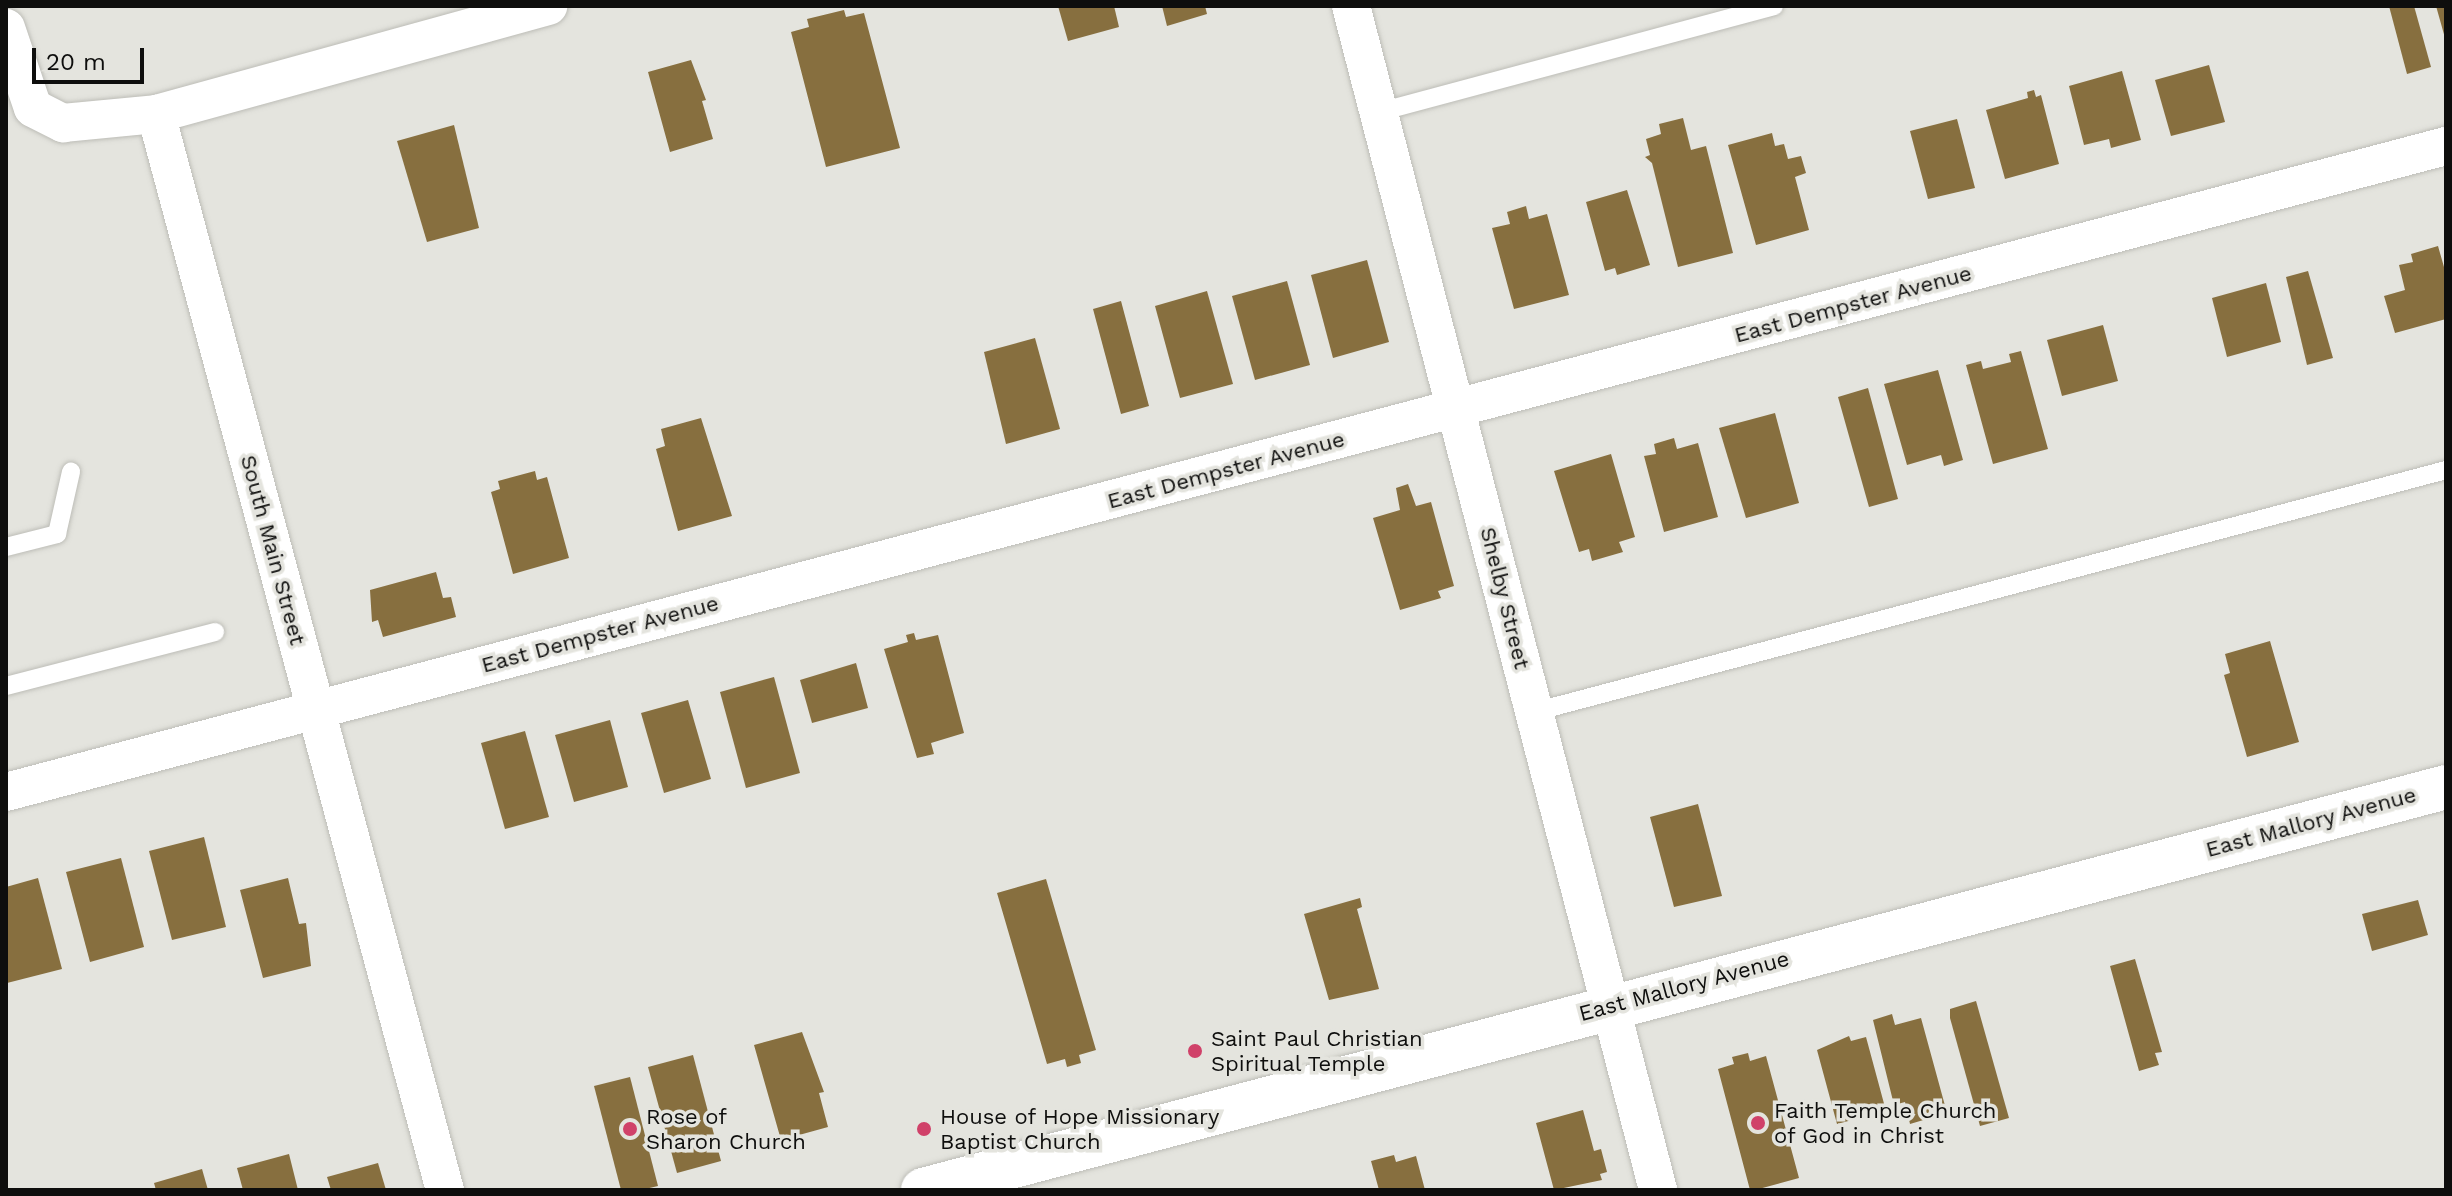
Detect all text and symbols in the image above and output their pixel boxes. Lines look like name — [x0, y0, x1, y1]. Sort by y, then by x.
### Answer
scale bar — [36, 32, 148, 82]
text: 20 m — [46, 48, 106, 76]
street label: East Dempster Avenue — [1731, 259, 1975, 349]
street label: East Dempster Avenue — [1104, 425, 1348, 515]
street label: South Main Street — [235, 452, 311, 648]
street label: Shelby Street — [1475, 524, 1535, 672]
street label: East Dempster Avenue — [478, 589, 722, 679]
street label: East Mallory Avenue — [2202, 781, 2420, 863]
street label: East Mallory Avenue — [1575, 945, 1793, 1027]
place label: Saint Paul Christian Spiritual Temple — [1211, 1025, 1423, 1076]
marker: Saint Paul Christian Spiritual Temple — [1186, 1042, 1204, 1060]
place label: Faith Temple Church of God in Christ — [1774, 1097, 1997, 1148]
place label: Rose of Sharon Church — [646, 1103, 806, 1154]
place label: House of Hope Missionary Baptist Church — [940, 1103, 1220, 1154]
marker: Faith Temple Church of God in Christ — [1749, 1114, 1767, 1132]
marker: Rose of Sharon Church — [621, 1120, 639, 1138]
marker: House of Hope Missionary Baptist Church — [915, 1120, 933, 1138]

